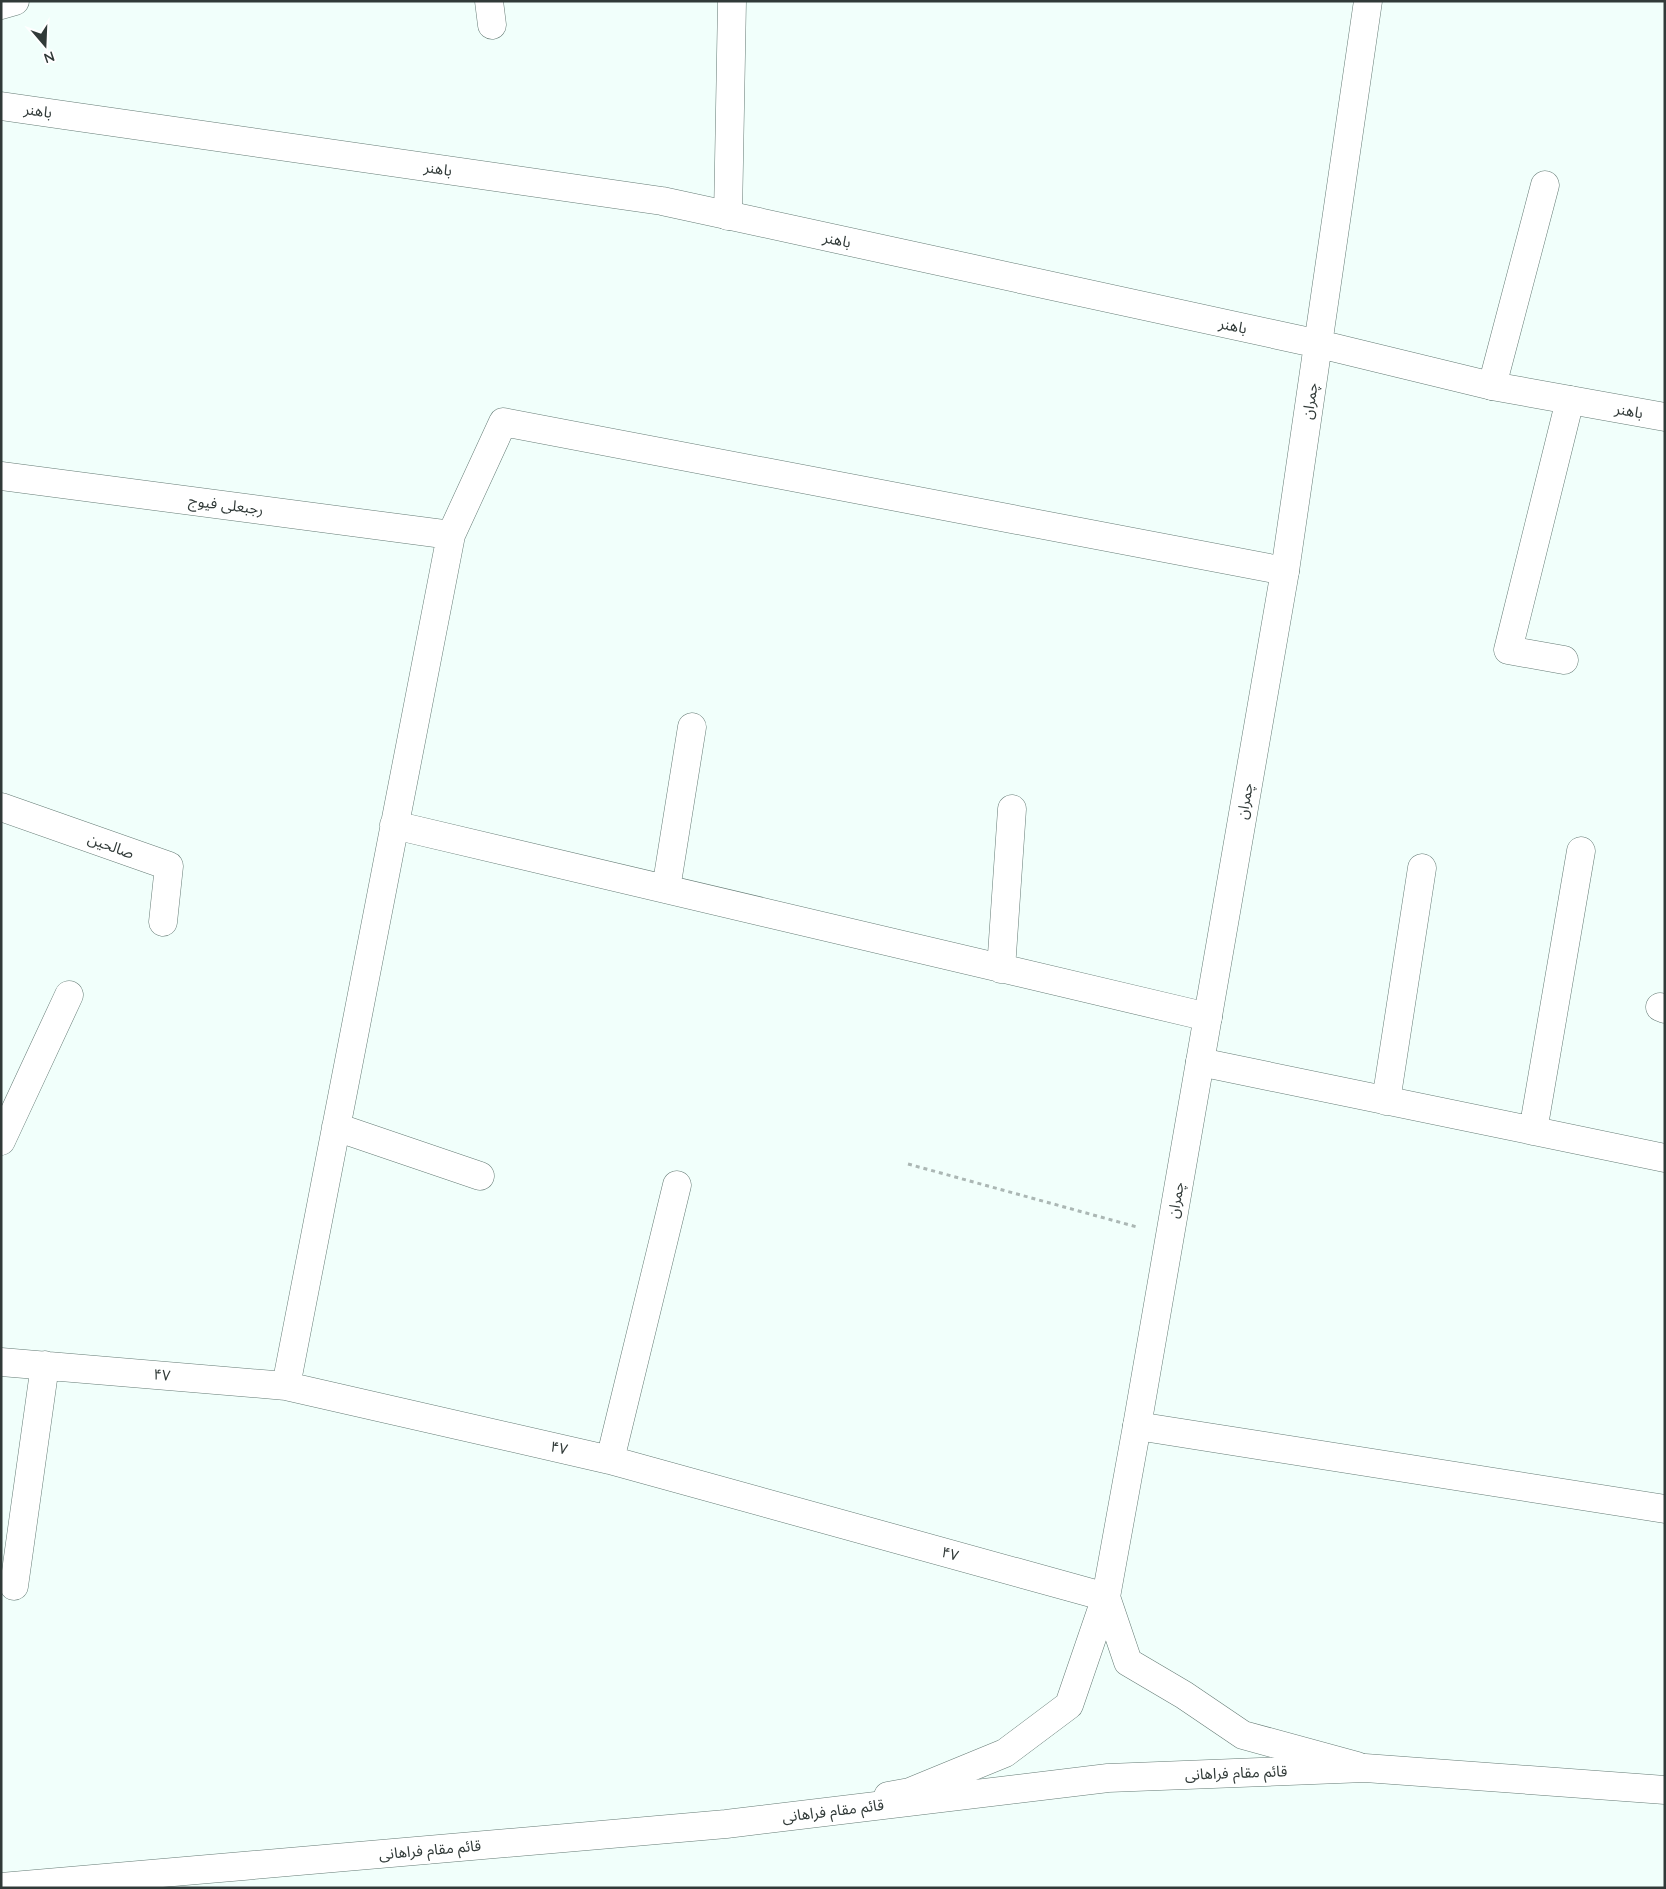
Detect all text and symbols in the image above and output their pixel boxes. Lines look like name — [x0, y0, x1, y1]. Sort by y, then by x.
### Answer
north arrow — [20, 20, 70, 70]
text: N — [41, 47, 57, 67]
street label: باهنر — [22, 99, 53, 122]
street label: باهنر — [422, 157, 453, 180]
street label: باهنر — [820, 227, 853, 252]
street label: باهنر — [1216, 313, 1249, 338]
street label: چمران — [1297, 381, 1323, 421]
street label: باهنر — [1613, 399, 1645, 422]
street label: رجبعلی فیوج — [187, 490, 265, 521]
street label: چمران — [1232, 781, 1258, 821]
street label: صالحین — [85, 828, 137, 863]
street label: چمران — [1163, 1180, 1189, 1220]
street label: ۴۷ — [153, 1364, 172, 1385]
street label: ۴۷ — [549, 1436, 570, 1459]
street label: ۴۷ — [939, 1542, 961, 1565]
street label: قائم مقام فراهانی — [1184, 1761, 1288, 1786]
street label: قائم مقام فراهانی — [781, 1795, 886, 1828]
street label: قائم مقام فراهانی — [378, 1836, 482, 1865]

